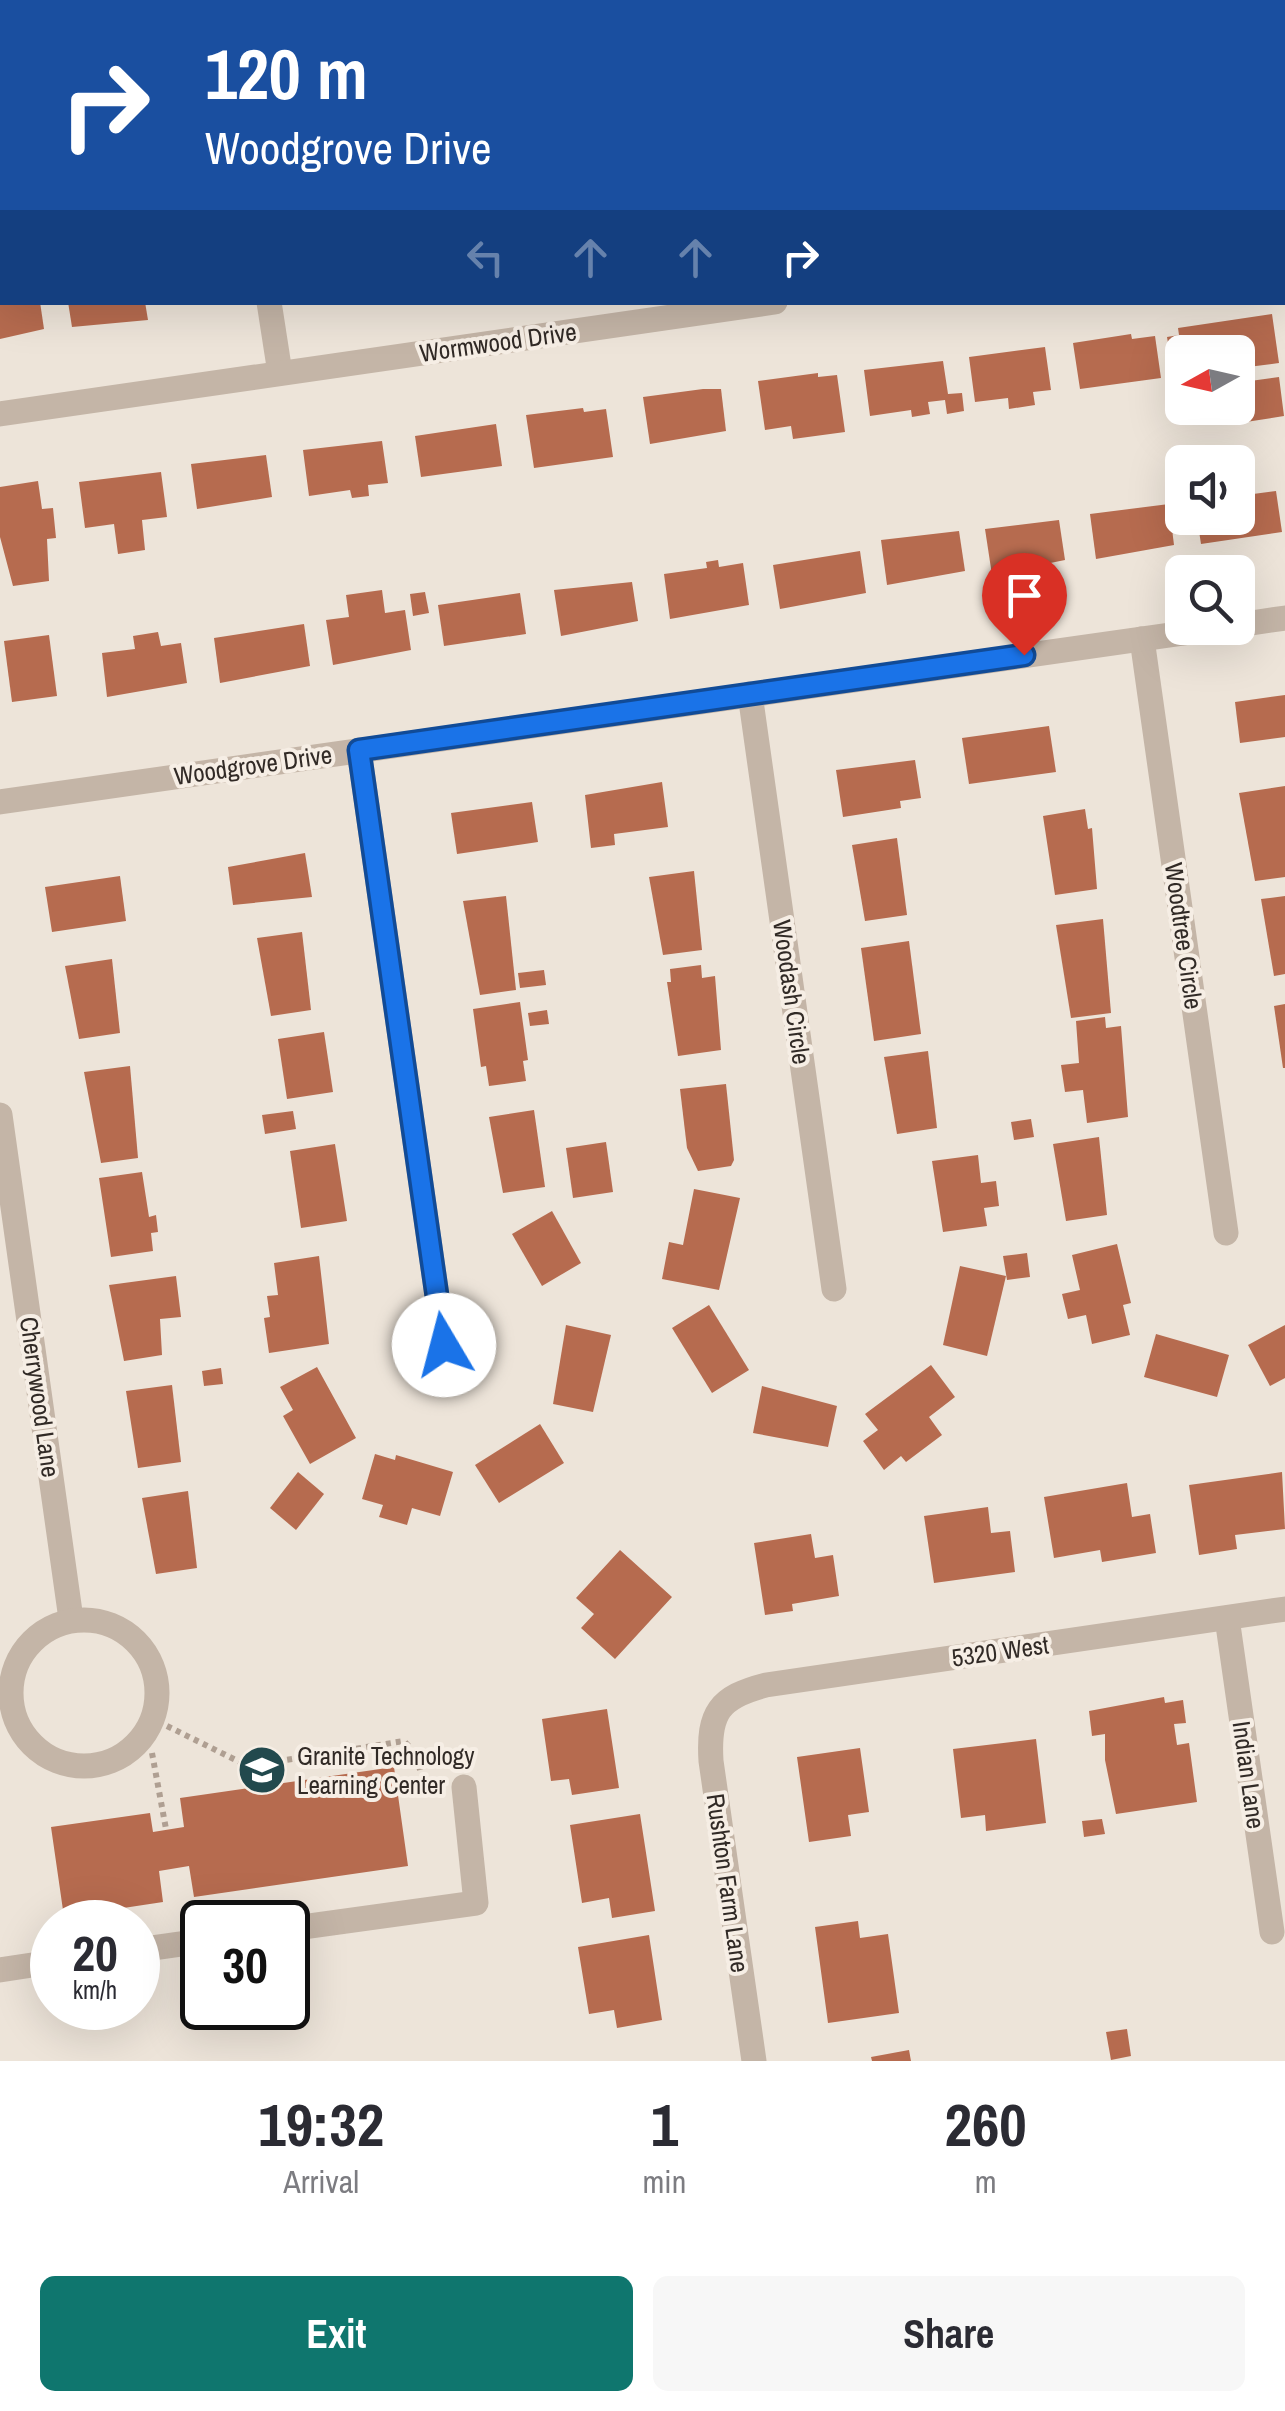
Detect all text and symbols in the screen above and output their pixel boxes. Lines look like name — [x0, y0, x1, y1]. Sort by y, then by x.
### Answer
text: 120 m — [205, 27, 368, 121]
icon: right — [40, 40, 170, 170]
text: Woodgrove Drive — [205, 117, 491, 178]
icon: left — [458, 230, 513, 285]
icon: ahead — [563, 230, 618, 285]
icon: ahead — [668, 230, 723, 285]
icon: right — [773, 230, 828, 285]
street label: Wormwood Drive — [417, 314, 579, 370]
north arrow — [1165, 335, 1255, 425]
map controls — [1165, 335, 1255, 645]
button: sound — [1165, 445, 1255, 535]
pin — [982, 553, 1067, 656]
button: search — [1165, 555, 1255, 645]
icon: arrive — [997, 568, 1052, 623]
street label: Woodgrove Drive — [172, 737, 334, 793]
street label: Woodtree Circle — [1157, 860, 1211, 1012]
street label: Woodash Circle — [765, 918, 819, 1066]
position arrow — [392, 1293, 496, 1397]
street label: Cherrywood Lane — [12, 1315, 68, 1479]
street label: 5320 West — [949, 1627, 1051, 1675]
street label: Indian Lane — [1225, 1719, 1273, 1831]
place label: Granite Technology Learning Center — [297, 1739, 475, 1802]
school or university icon: Granite Technology Learning Center — [236, 1744, 288, 1796]
street label: Rushton Farm Lane — [699, 1791, 757, 1975]
speed limit sign: 30 — [180, 1900, 310, 2030]
text: 20 — [72, 1919, 118, 1987]
text: km/h — [73, 1973, 117, 2007]
text: 19:32 — [258, 2084, 384, 2165]
text: 1 — [651, 2084, 678, 2165]
text: 260 — [945, 2084, 1027, 2165]
text: Arrival — [283, 2160, 359, 2203]
text: min — [642, 2160, 686, 2203]
text: m — [975, 2160, 997, 2203]
button: Exit — [40, 2276, 633, 2391]
button: Share — [653, 2276, 1245, 2391]

